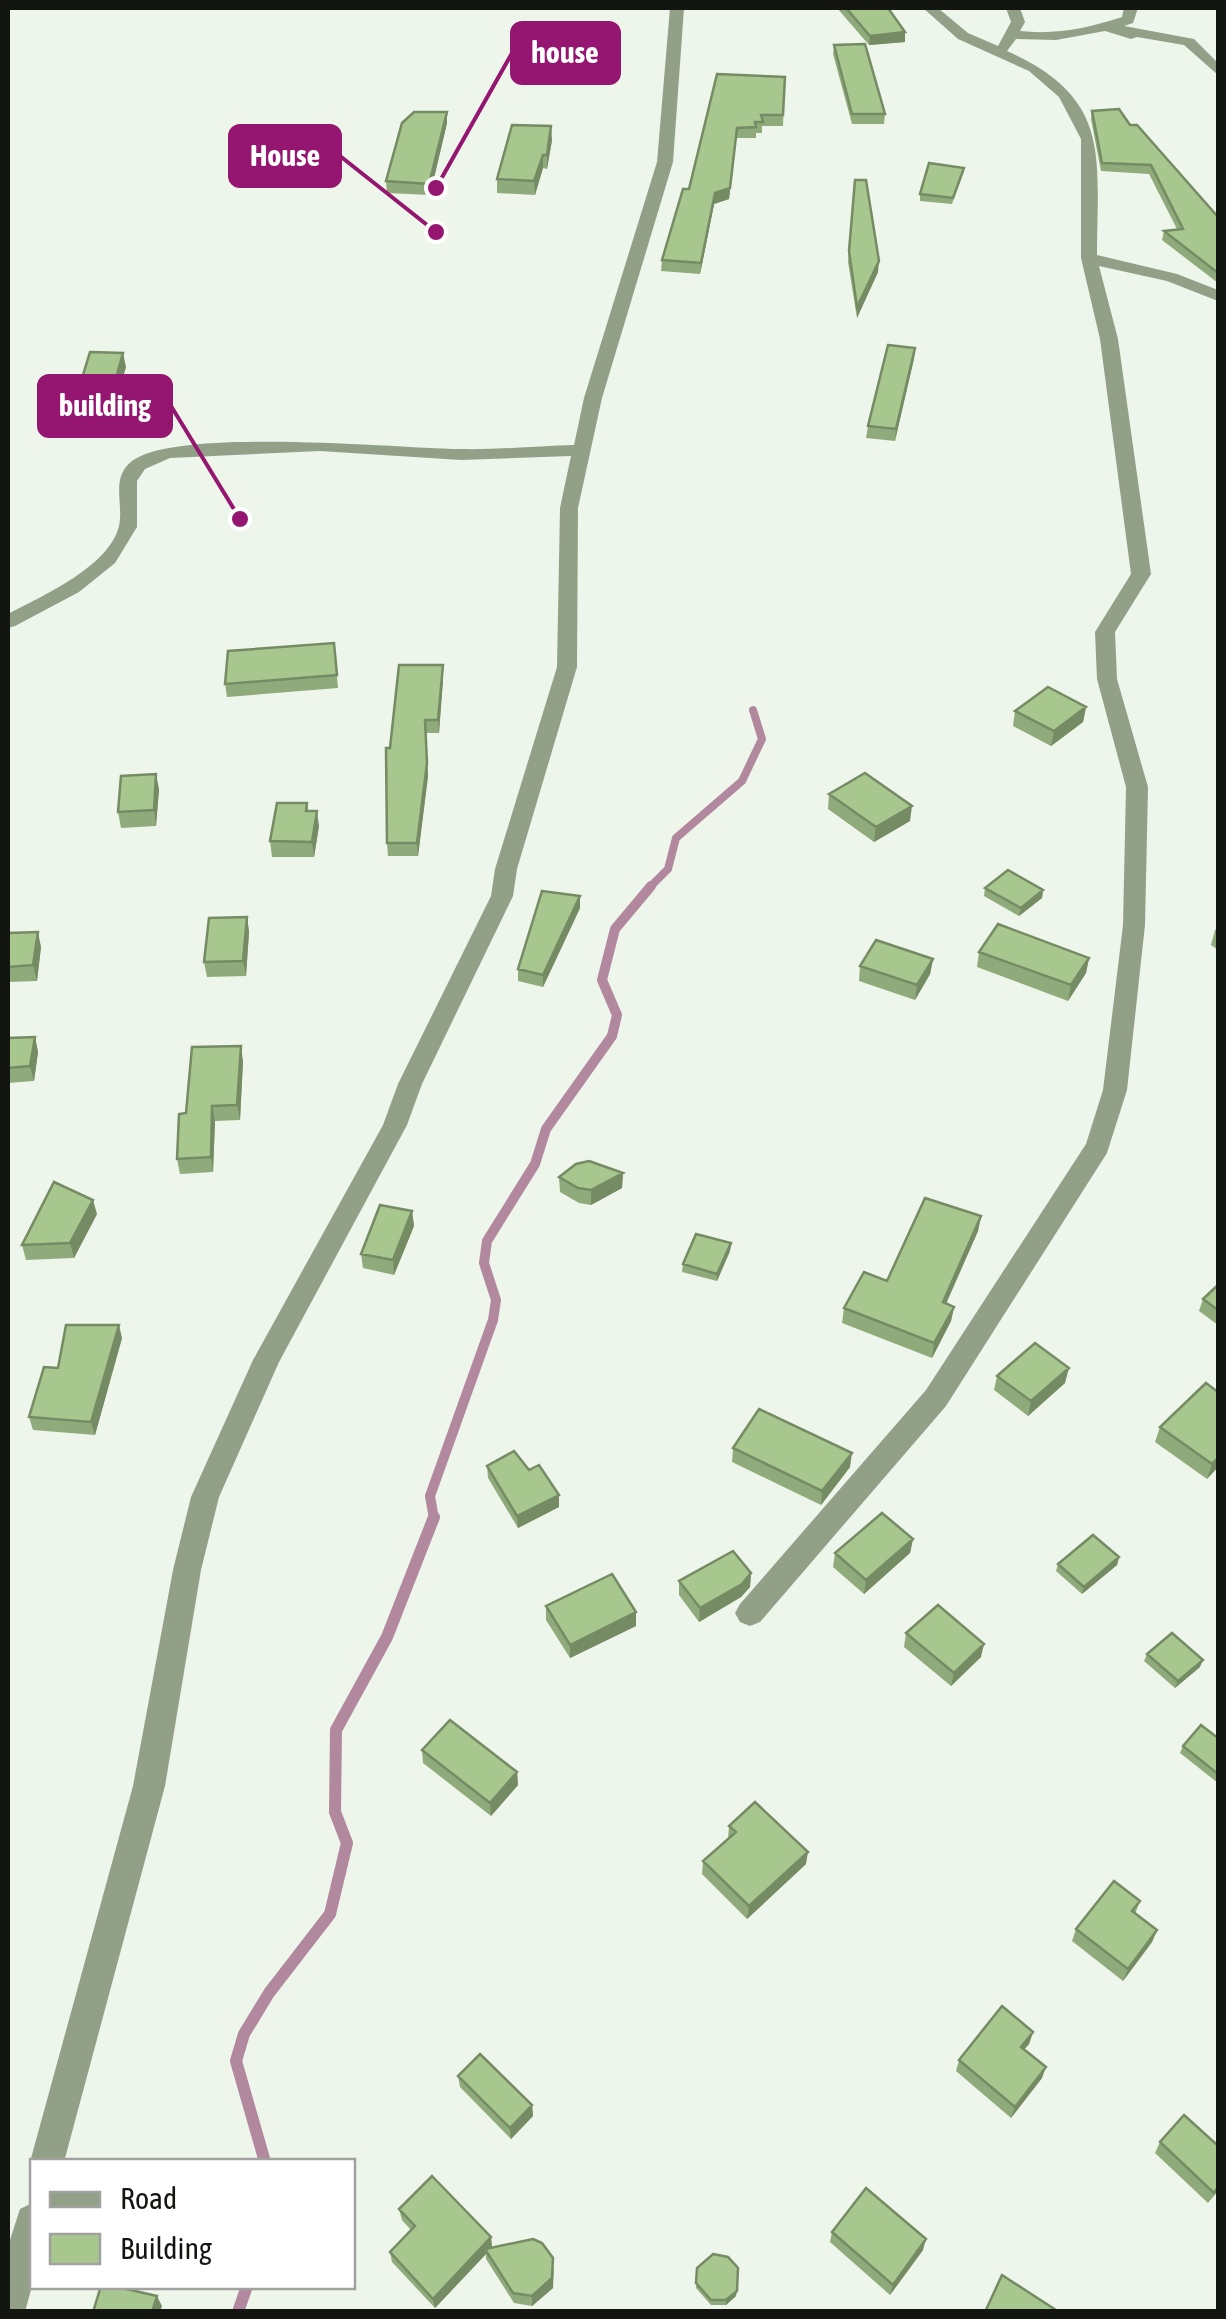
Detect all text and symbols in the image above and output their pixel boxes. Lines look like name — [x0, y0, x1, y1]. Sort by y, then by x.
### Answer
callout: house — [512, 23, 619, 83]
text: house — [531, 35, 599, 69]
callout: House — [230, 126, 340, 186]
text: House — [250, 138, 320, 172]
callout: building — [39, 376, 171, 436]
text: building — [59, 388, 151, 422]
legend — [30, 2159, 355, 2289]
text: Road — [120, 2181, 177, 2215]
text: Building — [120, 2231, 212, 2265]

